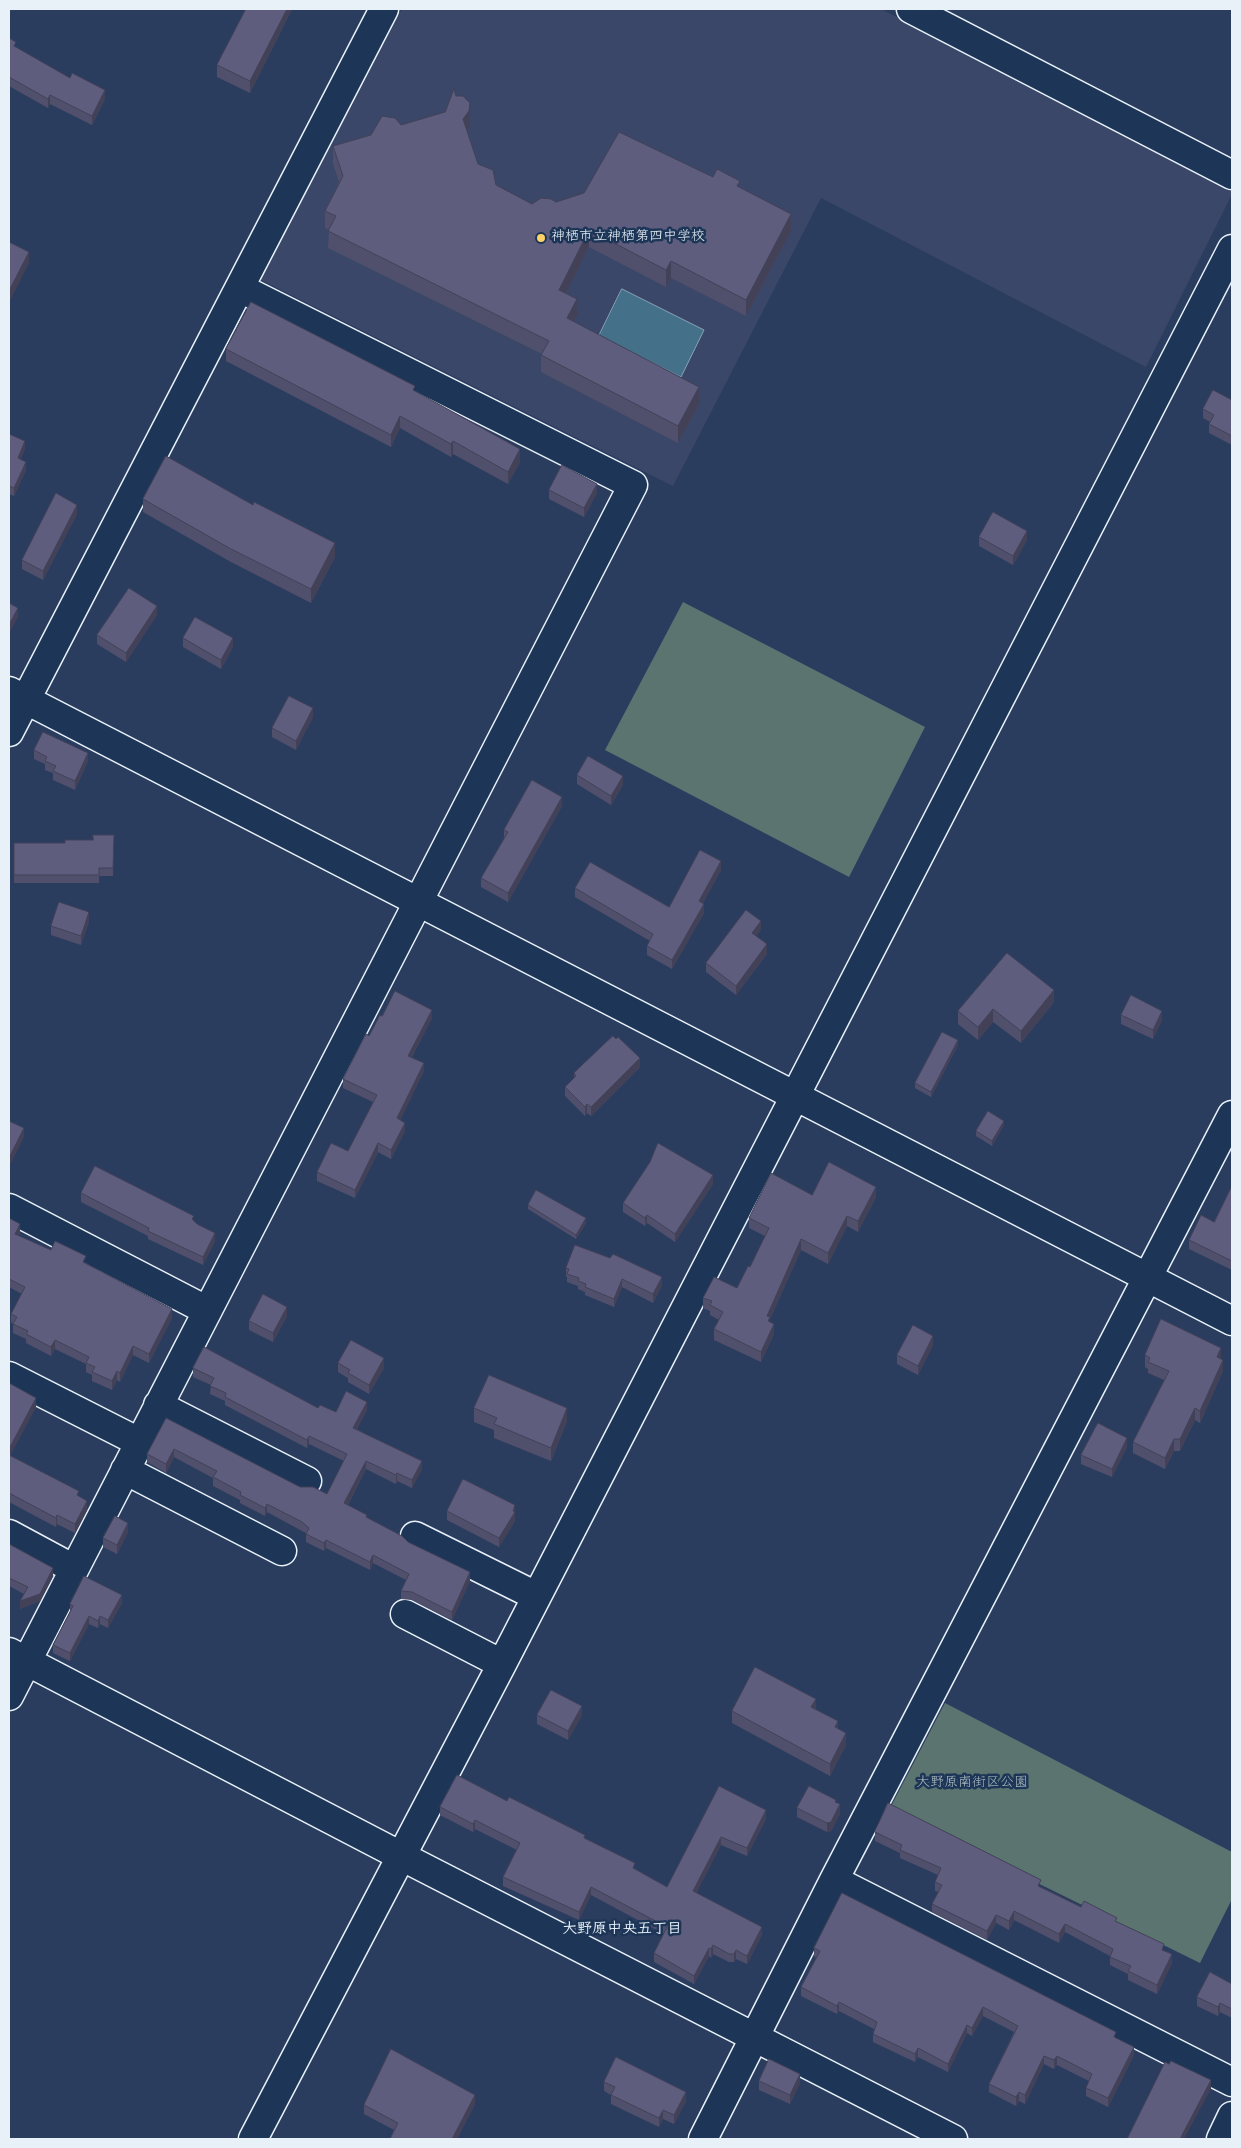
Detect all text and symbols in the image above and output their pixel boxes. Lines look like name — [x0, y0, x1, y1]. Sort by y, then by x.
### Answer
place label: 神栖市立神栖第四中学校 — [551, 230, 705, 246]
marker: 神栖市立神栖第四中学校 — [535, 232, 547, 244]
park label: 大野原南街区公園 — [916, 1776, 1028, 1792]
district label: 大野原中央五丁目 — [562, 1921, 682, 1939]

